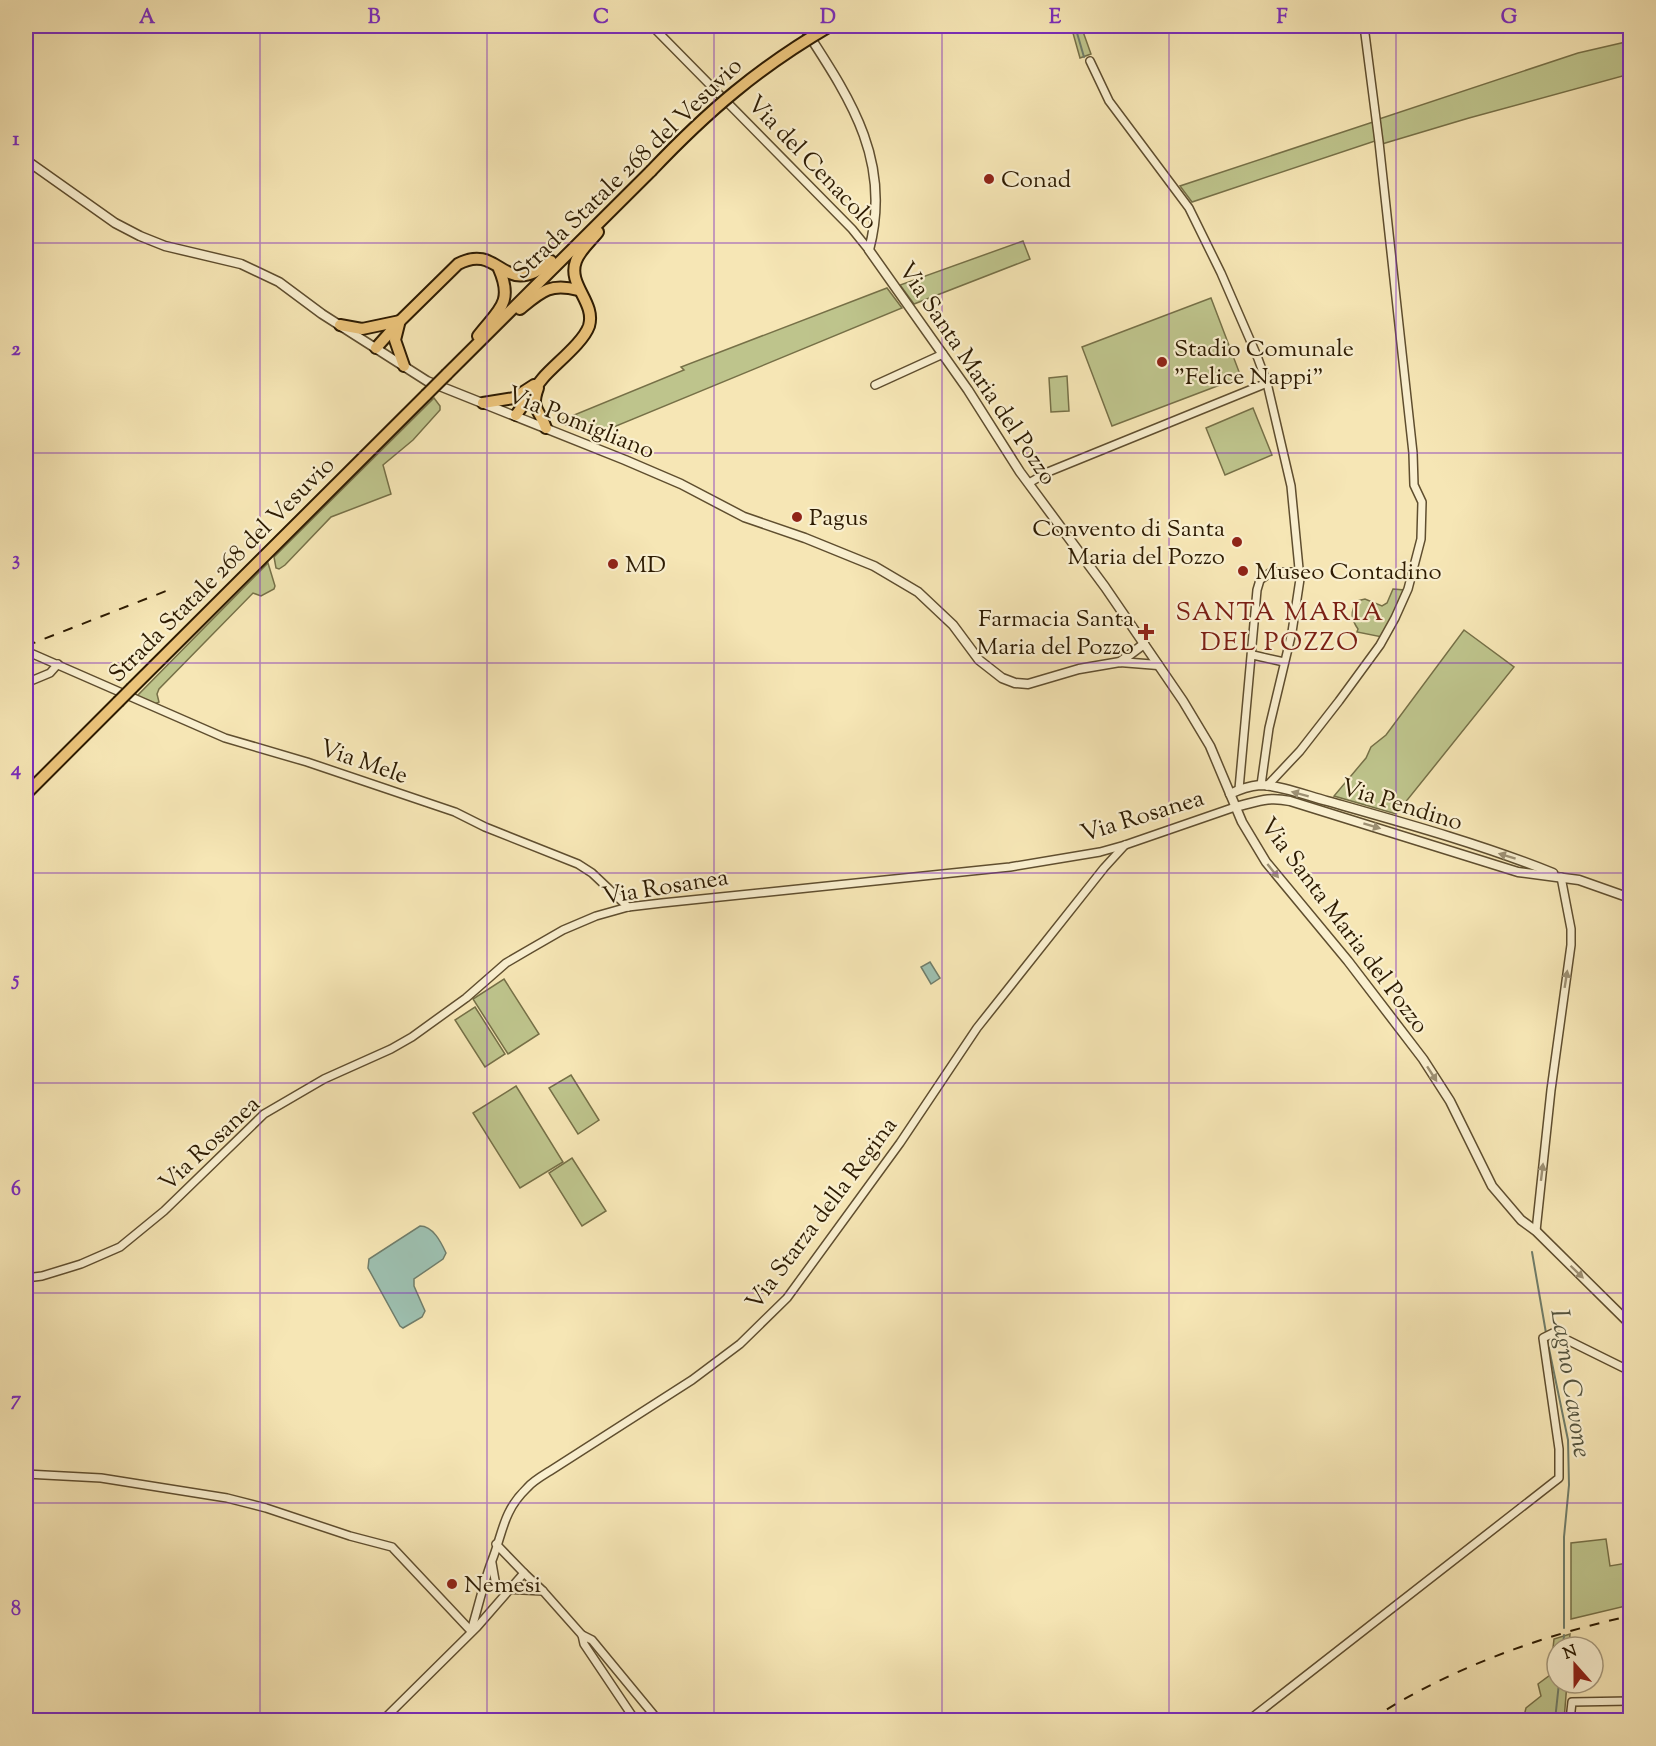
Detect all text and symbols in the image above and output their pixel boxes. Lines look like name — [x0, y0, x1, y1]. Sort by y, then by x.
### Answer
text: A — [139, 4, 156, 33]
text: B — [368, 4, 381, 33]
text: C — [593, 4, 609, 33]
text: D — [820, 4, 836, 33]
text: E — [1049, 4, 1062, 33]
text: F — [1276, 4, 1288, 33]
text: G — [1501, 4, 1518, 33]
street label: Strada Statale 268 del Vesuvio — [506, 50, 751, 289]
street label: Via del Cenacolo — [738, 89, 885, 238]
text: 1 — [13, 126, 20, 155]
place label: Conad — [1001, 164, 1072, 198]
marker: Conad — [982, 172, 996, 186]
street label: Via Santa Maria del Pozzo — [889, 256, 1064, 492]
place label: Stadio Comunale "Felice Nappi" — [1174, 333, 1354, 395]
text: 2 — [11, 336, 21, 365]
marker: Stadio Comunale "Felice Nappi" — [1155, 355, 1169, 369]
street label: Via Pomigliano — [501, 379, 659, 469]
street label: Strada Statale 268 del Vesuvio — [102, 450, 343, 691]
place label: Pagus — [809, 502, 868, 536]
marker: Pagus — [790, 510, 804, 524]
place label: Convento di Santa Maria del Pozzo — [1032, 513, 1225, 575]
marker: Convento di Santa Maria del Pozzo — [1230, 535, 1244, 549]
text: 3 — [12, 546, 20, 575]
place label: MD — [625, 549, 666, 583]
place label: Museo Contadino — [1255, 556, 1442, 590]
marker: MD — [606, 557, 620, 571]
marker: Museo Contadino — [1236, 564, 1250, 578]
district label: SANTA MARIA DEL POZZO — [1175, 595, 1385, 662]
place label: Farmacia Santa Maria del Pozzo — [976, 603, 1134, 665]
marker: Farmacia Santa Maria del Pozzo — [1139, 625, 1153, 639]
street label: Via Mele — [315, 732, 412, 794]
text: 4 — [10, 756, 21, 785]
street label: Via Pendino — [1336, 771, 1467, 841]
street label: Via Rosanea — [1077, 782, 1208, 852]
one-way arrow — [1291, 789, 1309, 798]
street label: Via Santa Maria del Pozzo — [1251, 811, 1436, 1041]
one-way arrow — [1363, 822, 1381, 831]
one-way arrow — [1498, 851, 1516, 860]
street label: Via Rosanea — [600, 861, 731, 915]
one-way arrow — [1267, 863, 1280, 879]
text: 5 — [11, 966, 20, 995]
one-way arrow — [1561, 969, 1570, 988]
one-way arrow — [1427, 1065, 1438, 1082]
street label: Via Rosanea — [152, 1089, 269, 1200]
street label: Via Starza della Regina — [739, 1111, 907, 1318]
one-way arrow — [1537, 1163, 1546, 1182]
text: 6 — [11, 1176, 21, 1205]
one-way arrow — [1569, 1265, 1583, 1279]
water label: Lagno Cavone — [1540, 1306, 1600, 1460]
text: 7 — [11, 1386, 22, 1415]
place label: Nemesi — [464, 1569, 541, 1603]
marker: Nemesi — [445, 1577, 459, 1591]
text: 8 — [11, 1596, 21, 1625]
north arrow — [1545, 1635, 1605, 1695]
text: N — [1560, 1640, 1581, 1666]

